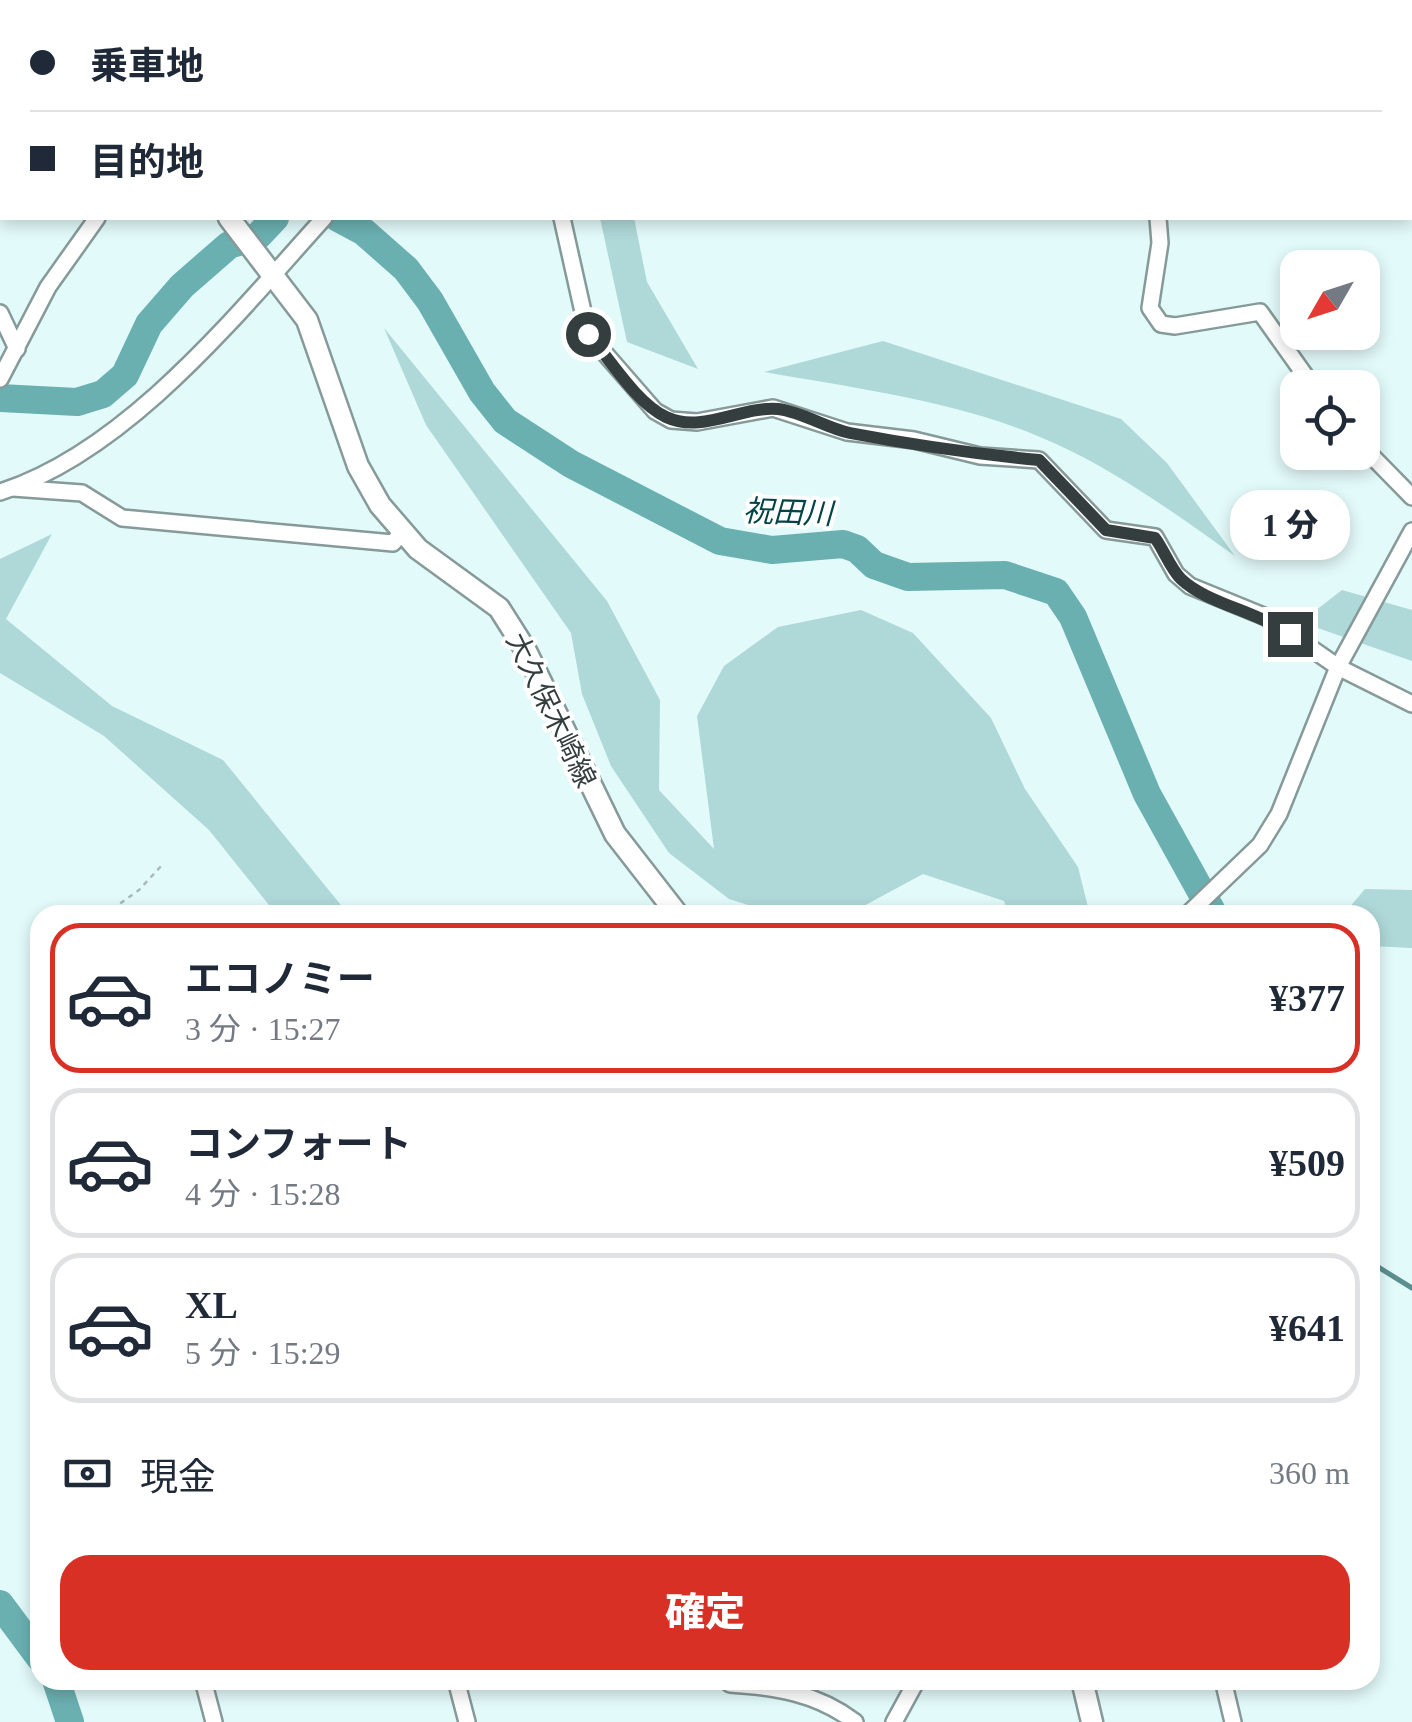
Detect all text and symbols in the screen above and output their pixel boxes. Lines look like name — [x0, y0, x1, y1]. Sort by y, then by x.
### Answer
text: 乗車地 — [90, 45, 204, 87]
text: 目的地 — [90, 141, 204, 183]
north arrow — [1280, 250, 1380, 350]
map controls — [1280, 250, 1380, 470]
route start — [566, 312, 611, 357]
button: locate — [1280, 370, 1380, 470]
callout: 1 分 — [1230, 489, 1350, 559]
water label: 祝田川 — [742, 494, 837, 530]
text: 1 分 — [1262, 507, 1318, 543]
route end — [1268, 612, 1313, 657]
street label: 大久保木崎線 — [500, 628, 602, 792]
icon: car — [65, 953, 155, 1043]
text: エコノミー — [185, 958, 375, 1000]
text: ¥377 — [1269, 977, 1345, 1019]
text: 3 分 · 15:27 — [185, 1011, 341, 1047]
icon: car — [65, 1118, 155, 1208]
text: コンフォート — [185, 1123, 412, 1165]
text: ¥509 — [1269, 1142, 1345, 1184]
text: 4 分 · 15:28 — [185, 1176, 341, 1212]
icon: car — [65, 1283, 155, 1373]
text: XL — [185, 1284, 238, 1326]
text: ¥641 — [1269, 1307, 1345, 1349]
text: 5 分 · 15:29 — [185, 1335, 341, 1371]
icon: cash — [60, 1446, 115, 1501]
text: 360 m — [1269, 1455, 1350, 1491]
text: 現金 — [140, 1456, 216, 1498]
button: 確定 — [60, 1555, 1350, 1670]

